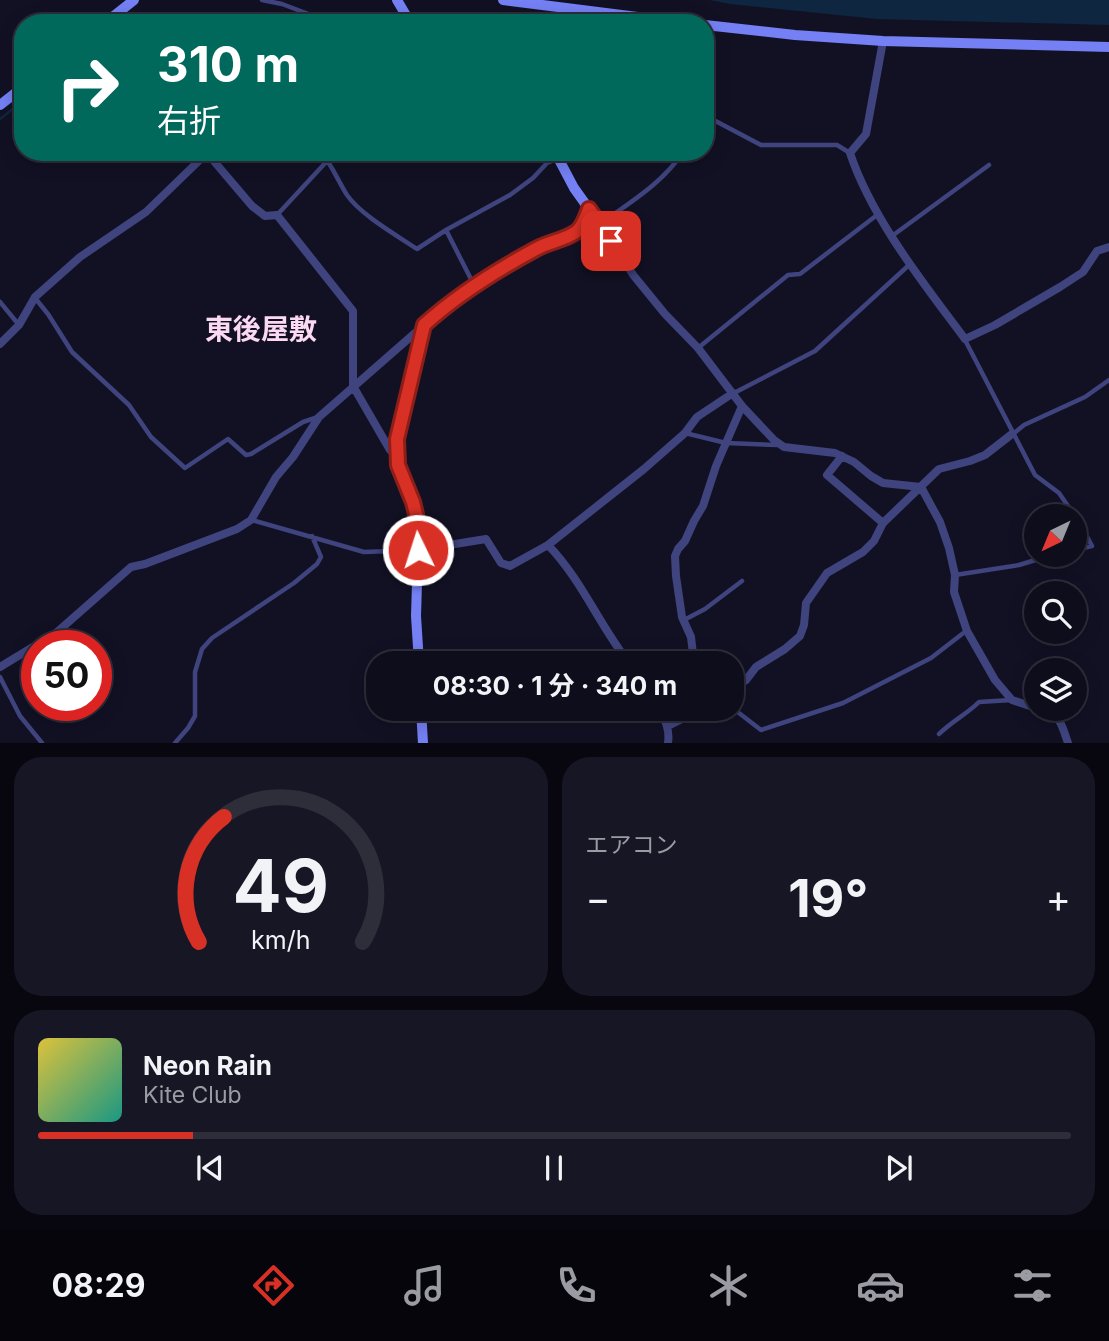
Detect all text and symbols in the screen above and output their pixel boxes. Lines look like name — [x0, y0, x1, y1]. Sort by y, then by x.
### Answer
text: 310 m — [157, 35, 299, 94]
icon: right — [42, 42, 133, 133]
text: 右折 — [157, 101, 221, 140]
pin — [581, 211, 641, 271]
icon: arrive — [592, 222, 630, 260]
district label: 東後屋敷 — [205, 312, 317, 346]
north arrow — [1024, 504, 1087, 567]
map controls — [1024, 504, 1087, 721]
position arrow — [381, 513, 455, 587]
button: search — [1024, 581, 1087, 644]
speed limit sign: 50 — [21, 630, 112, 721]
button: layers — [1024, 658, 1087, 721]
text: 08:30 · 1 分 · 340 m — [433, 670, 677, 701]
text: エアコン — [586, 831, 678, 859]
text: 49 — [232, 842, 329, 931]
text: 19° — [788, 867, 868, 930]
text: − — [586, 875, 611, 921]
text: + — [1046, 875, 1071, 921]
text: km/h — [251, 925, 310, 955]
text: Neon Rain — [143, 1050, 272, 1081]
text: Kite Club — [143, 1081, 242, 1109]
icon: previous — [191, 1149, 229, 1187]
icon: pause — [535, 1149, 573, 1187]
icon: next — [880, 1149, 918, 1187]
icon: directions — [249, 1261, 298, 1310]
icon: music — [400, 1261, 449, 1310]
icon: phone — [552, 1261, 601, 1310]
icon: climate — [704, 1261, 753, 1310]
icon: car — [856, 1261, 905, 1310]
icon: filters — [1008, 1261, 1057, 1310]
text: 08:29 — [51, 1266, 146, 1305]

